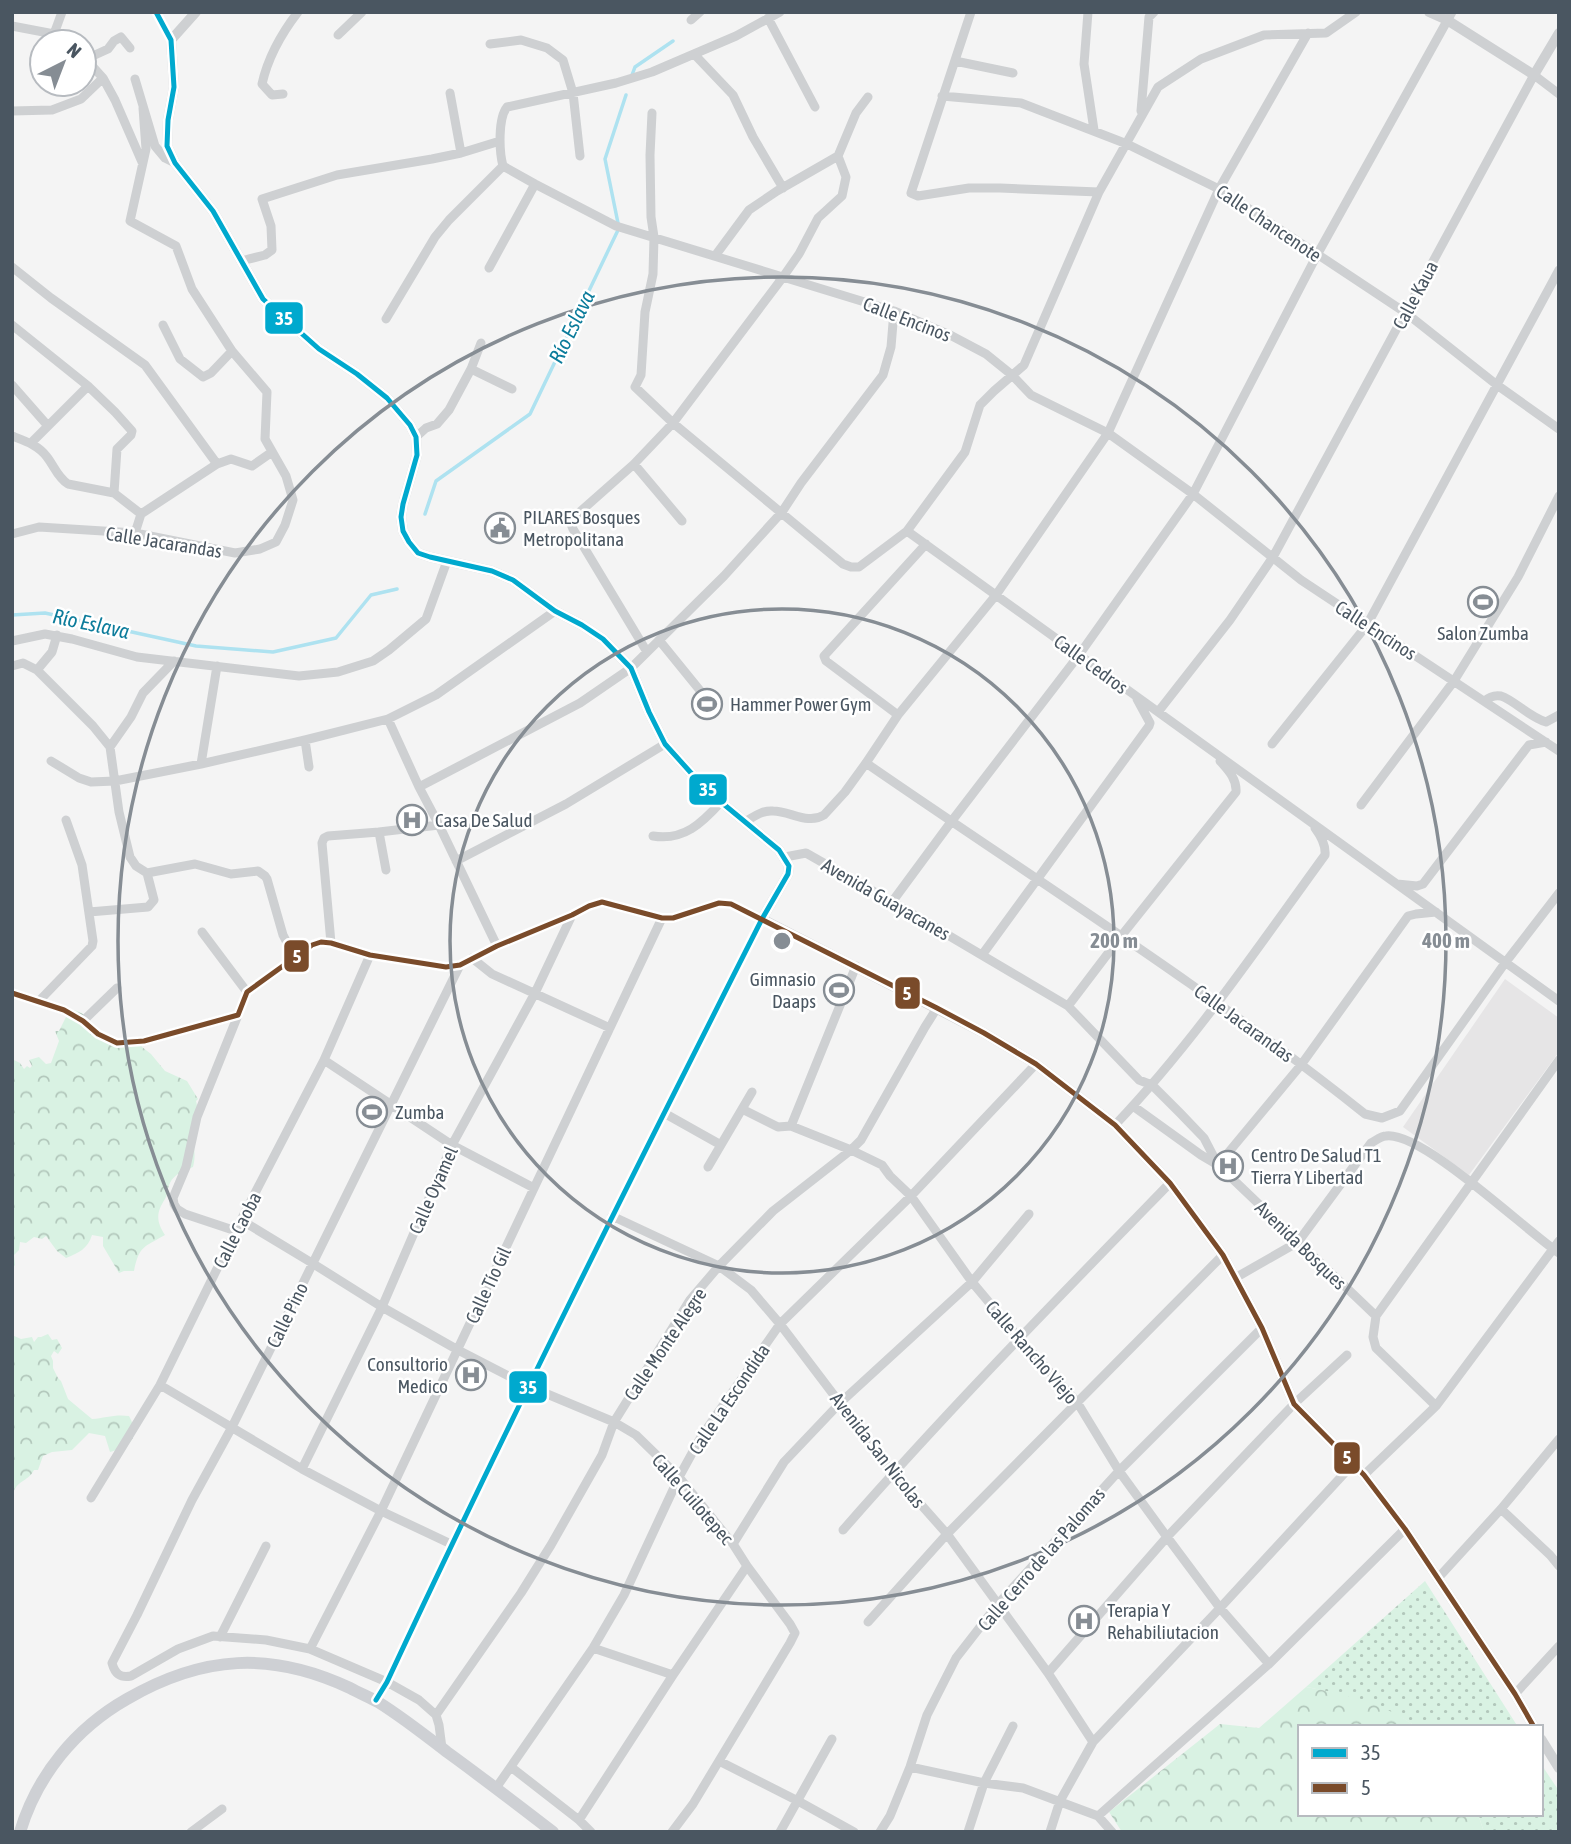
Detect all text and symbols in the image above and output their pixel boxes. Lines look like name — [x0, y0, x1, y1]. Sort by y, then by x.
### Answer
north arrow — [28, 28, 98, 98]
text: N — [63, 38, 86, 62]
street label: Calle Chancenote — [1212, 180, 1326, 266]
street label: Calle Kaua — [1388, 257, 1442, 333]
water label: Río Eslava — [543, 286, 599, 367]
street label: Calle Encinos — [860, 292, 954, 346]
line badge: 35 — [264, 301, 304, 335]
text: 35 — [275, 307, 293, 329]
place label: PILARES Bosques Metropolitana — [523, 506, 640, 550]
public building icon: PILARES Bosques Metropolitana — [483, 511, 517, 545]
street label: Calle Jacarandas — [104, 522, 224, 562]
sports icon: Salon Zumba — [1466, 585, 1500, 619]
street label: Calle Encinos — [1331, 596, 1421, 664]
water label: Río Eslava — [51, 603, 132, 643]
place label: Salon Zumba — [1437, 622, 1529, 644]
street label: Calle Cedros — [1050, 630, 1132, 698]
sports icon: Hammer Power Gym — [690, 687, 724, 721]
place label: Hammer Power Gym — [730, 693, 872, 715]
line badge: 35 — [688, 773, 728, 806]
text: 35 — [699, 778, 717, 800]
hospital icon: Casa De Salud — [395, 803, 429, 837]
place label: Casa De Salud — [435, 809, 532, 831]
street label: Avenida Guayacanes — [818, 853, 954, 945]
text: 200 m — [1090, 928, 1138, 952]
text: 400 m — [1421, 928, 1470, 952]
centre of rings — [770, 929, 794, 953]
line badge: 5 — [283, 939, 310, 973]
text: 5 — [293, 945, 302, 967]
place label: Gimnasio Daaps — [750, 968, 816, 1012]
sports icon: Gimnasio Daaps — [822, 973, 856, 1007]
line badge: 5 — [894, 976, 921, 1010]
street label: Calle Jacarandas — [1190, 980, 1298, 1066]
text: 5 — [903, 982, 912, 1004]
sports icon: Zumba — [355, 1095, 389, 1129]
place label: Zumba — [395, 1101, 444, 1123]
street label: Calle Oyamel — [404, 1143, 462, 1237]
place label: Centro De Salud T1 Tierra Y Libertad — [1251, 1144, 1382, 1188]
hospital icon: Centro De Salud T1 Tierra Y Libertad — [1211, 1149, 1245, 1183]
street label: Calle Caoba — [208, 1188, 266, 1272]
street label: Avenida Bosques — [1251, 1196, 1351, 1294]
street label: Calle Tío Gil — [461, 1243, 515, 1327]
street label: Calle Pino — [262, 1279, 312, 1351]
street label: Calle Monte Alegre — [619, 1284, 711, 1404]
street label: Calle Rancho Viejo — [981, 1296, 1083, 1408]
street label: Calle La Escondida — [684, 1340, 774, 1458]
place label: Consultorio Medico — [367, 1353, 448, 1397]
hospital icon: Consultorio Medico — [454, 1358, 488, 1392]
line badge: 35 — [508, 1370, 548, 1404]
text: 35 — [519, 1376, 537, 1398]
street label: Avenida San Nicolas — [826, 1388, 930, 1512]
line badge: 5 — [1333, 1441, 1361, 1475]
text: 5 — [1343, 1446, 1352, 1468]
street label: Calle Cuilotepec — [648, 1449, 739, 1550]
street label: Calle Cerro de las Palomas — [973, 1483, 1109, 1635]
place label: Terapia Y Rehabiliutacion — [1107, 1599, 1219, 1643]
hospital icon: Terapia Y Rehabiliutacion — [1067, 1604, 1101, 1638]
legend — [1298, 1725, 1543, 1816]
text: 35 — [1361, 1740, 1381, 1764]
text: 5 — [1361, 1775, 1371, 1799]

